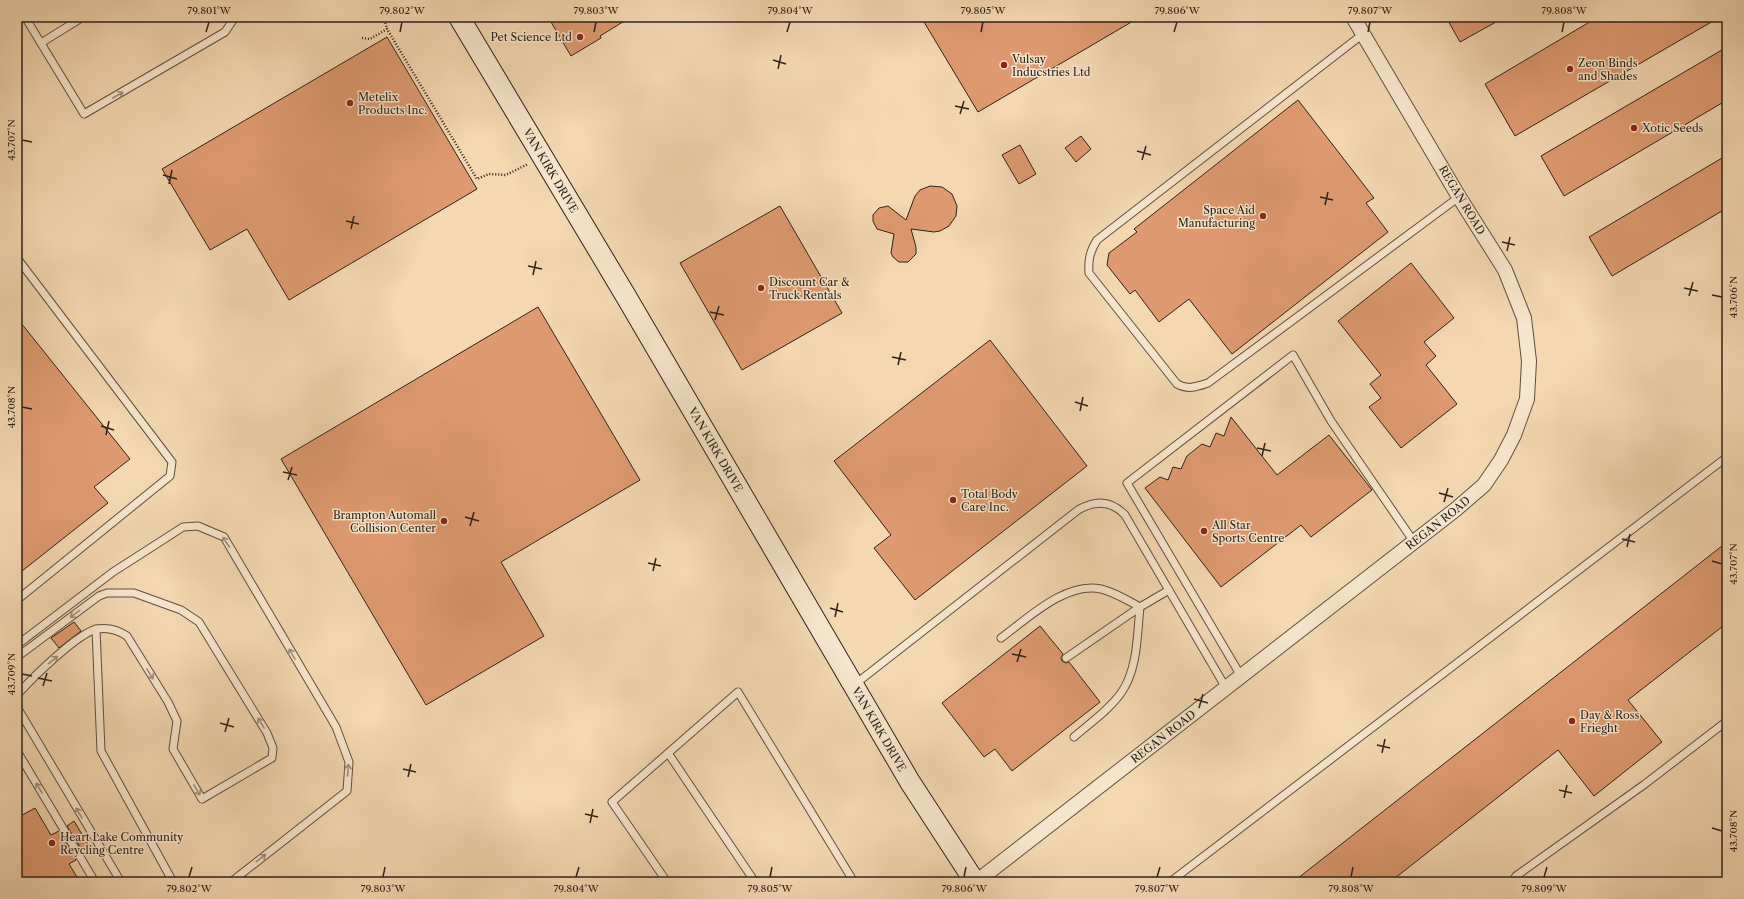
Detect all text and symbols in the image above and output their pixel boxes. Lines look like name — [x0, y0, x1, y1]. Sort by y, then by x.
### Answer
text: 79.801°W — [187, 4, 232, 17]
text: 79.802°W — [379, 4, 426, 17]
text: 79.803°W — [574, 4, 620, 17]
text: 79.804°W — [767, 4, 814, 17]
text: 79.805°W — [961, 4, 1007, 17]
text: 79.806°W — [1154, 4, 1201, 17]
text: 79.807°W — [1348, 4, 1393, 17]
text: 79.808°W — [1541, 4, 1588, 17]
place label: Pet Science Ltd — [491, 30, 572, 44]
marker: Pet Science Ltd — [575, 32, 585, 42]
place label: Vulsay Inducstries Ltd — [1011, 52, 1091, 79]
place label: Zeon Binds and Shades — [1578, 56, 1638, 83]
marker: Vulsay Inducstries Ltd — [999, 60, 1009, 70]
marker: Zeon Binds and Shades — [1565, 64, 1575, 74]
one-way arrow — [112, 90, 124, 98]
place label: Metelix Products Inc. — [358, 90, 427, 117]
marker: Metelix Products Inc. — [345, 98, 355, 108]
text: 43.707°N — [5, 119, 18, 161]
place label: Xotic Seeds — [1641, 121, 1704, 135]
marker: Xotic Seeds — [1629, 123, 1639, 133]
street label: VAN KIRK DRIVE — [520, 125, 582, 216]
street label: REGAN ROAD — [1436, 163, 1488, 237]
place label: Space Aid Manufacturing — [1178, 203, 1255, 230]
marker: Space Aid Manufacturing — [1258, 211, 1268, 221]
place label: Discount Car & Truck Rentals — [769, 275, 850, 302]
text: 43.706°N — [1727, 276, 1740, 318]
marker: Discount Car & Truck Rentals — [756, 283, 766, 293]
text: 43.708°N — [5, 386, 18, 428]
street label: VAN KIRK DRIVE — [685, 404, 746, 495]
place label: Total Body Care Inc. — [961, 487, 1019, 514]
street label: REGAN ROAD — [1403, 493, 1473, 553]
marker: Total Body Care Inc. — [948, 495, 958, 505]
place label: Brampton Automall Collision Center — [333, 508, 437, 535]
marker: Brampton Automall Collision Center — [439, 516, 449, 526]
place label: All Star Sports Centre — [1211, 518, 1284, 545]
marker: All Star Sports Centre — [1199, 526, 1209, 536]
one-way arrow — [222, 537, 230, 548]
text: 43.707°N — [1727, 543, 1740, 585]
one-way arrow — [69, 610, 80, 619]
one-way arrow — [288, 648, 296, 660]
text: 43.709°N — [5, 653, 18, 695]
one-way arrow — [48, 656, 58, 665]
one-way arrow — [147, 668, 155, 680]
street label: VAN KIRK DRIVE — [848, 684, 910, 775]
street label: REGAN ROAD — [1128, 707, 1198, 766]
place label: Day & Ross Frieght — [1580, 708, 1639, 735]
marker: Day & Ross Frieght — [1567, 716, 1577, 726]
one-way arrow — [257, 718, 265, 729]
one-way arrow — [345, 764, 352, 777]
one-way arrow — [35, 782, 43, 794]
one-way arrow — [193, 784, 201, 796]
one-way arrow — [75, 808, 83, 819]
text: 43.708°N — [1727, 810, 1740, 852]
place label: Heart Lake Community Reycling Centre — [60, 830, 184, 857]
marker: Heart Lake Community Reycling Centre — [47, 838, 57, 848]
one-way arrow — [256, 854, 267, 862]
text: 79.802°W — [166, 882, 213, 895]
text: 79.803°W — [361, 882, 407, 895]
text: 79.804°W — [553, 882, 600, 895]
text: 79.805°W — [748, 882, 794, 895]
text: 79.806°W — [941, 882, 988, 895]
text: 79.807°W — [1135, 882, 1180, 895]
text: 79.808°W — [1328, 882, 1375, 895]
text: 79.809°W — [1521, 882, 1568, 895]

